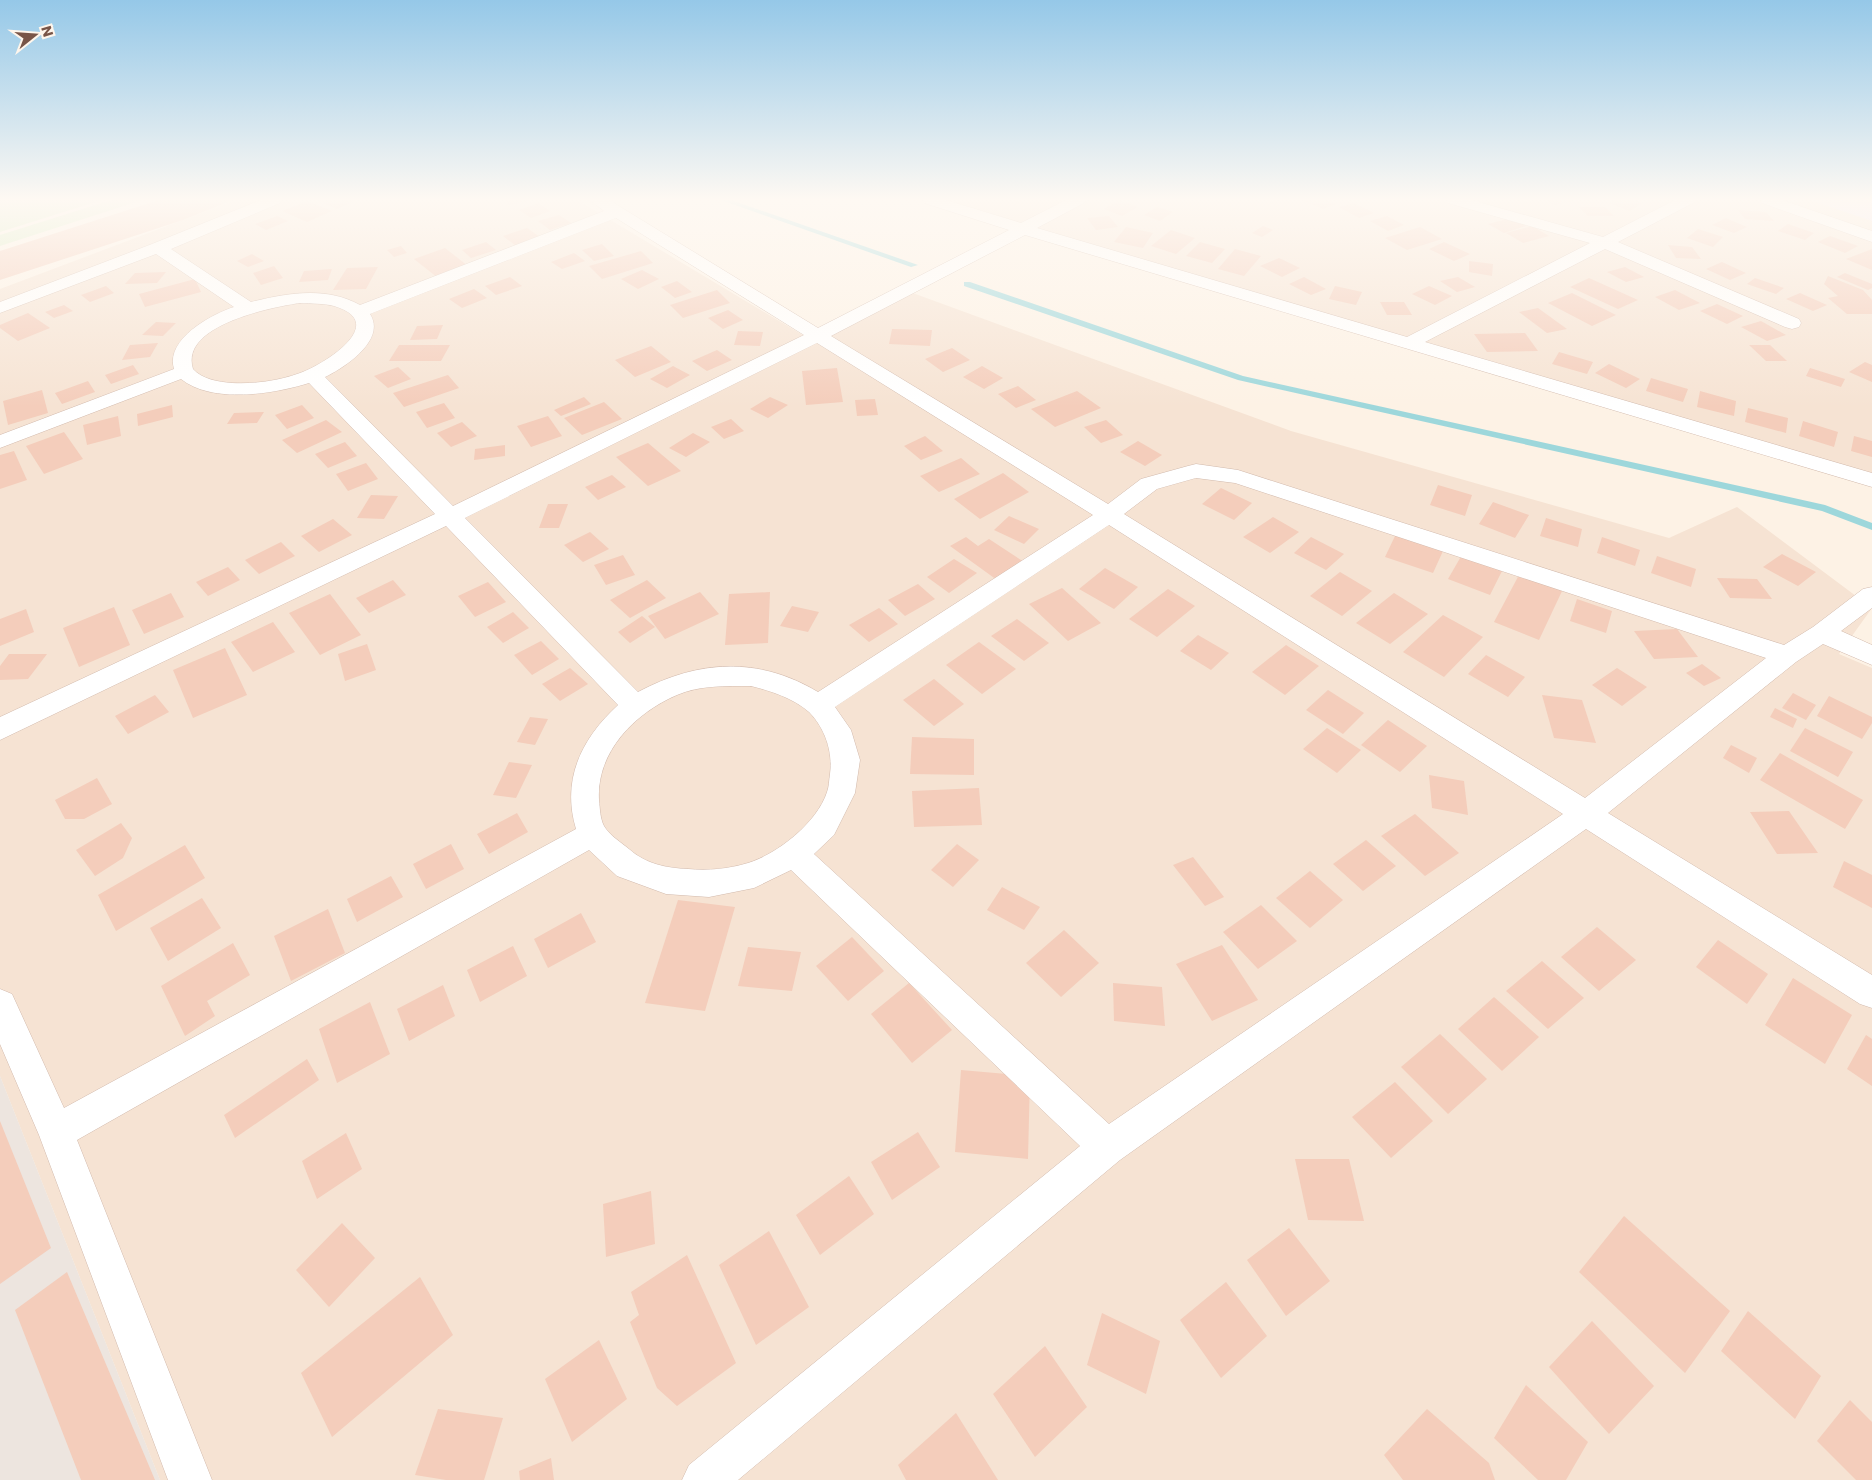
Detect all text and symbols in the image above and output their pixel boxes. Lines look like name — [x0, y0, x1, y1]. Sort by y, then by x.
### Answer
north arrow — [10, 10, 60, 60]
text: N — [36, 23, 59, 39]

